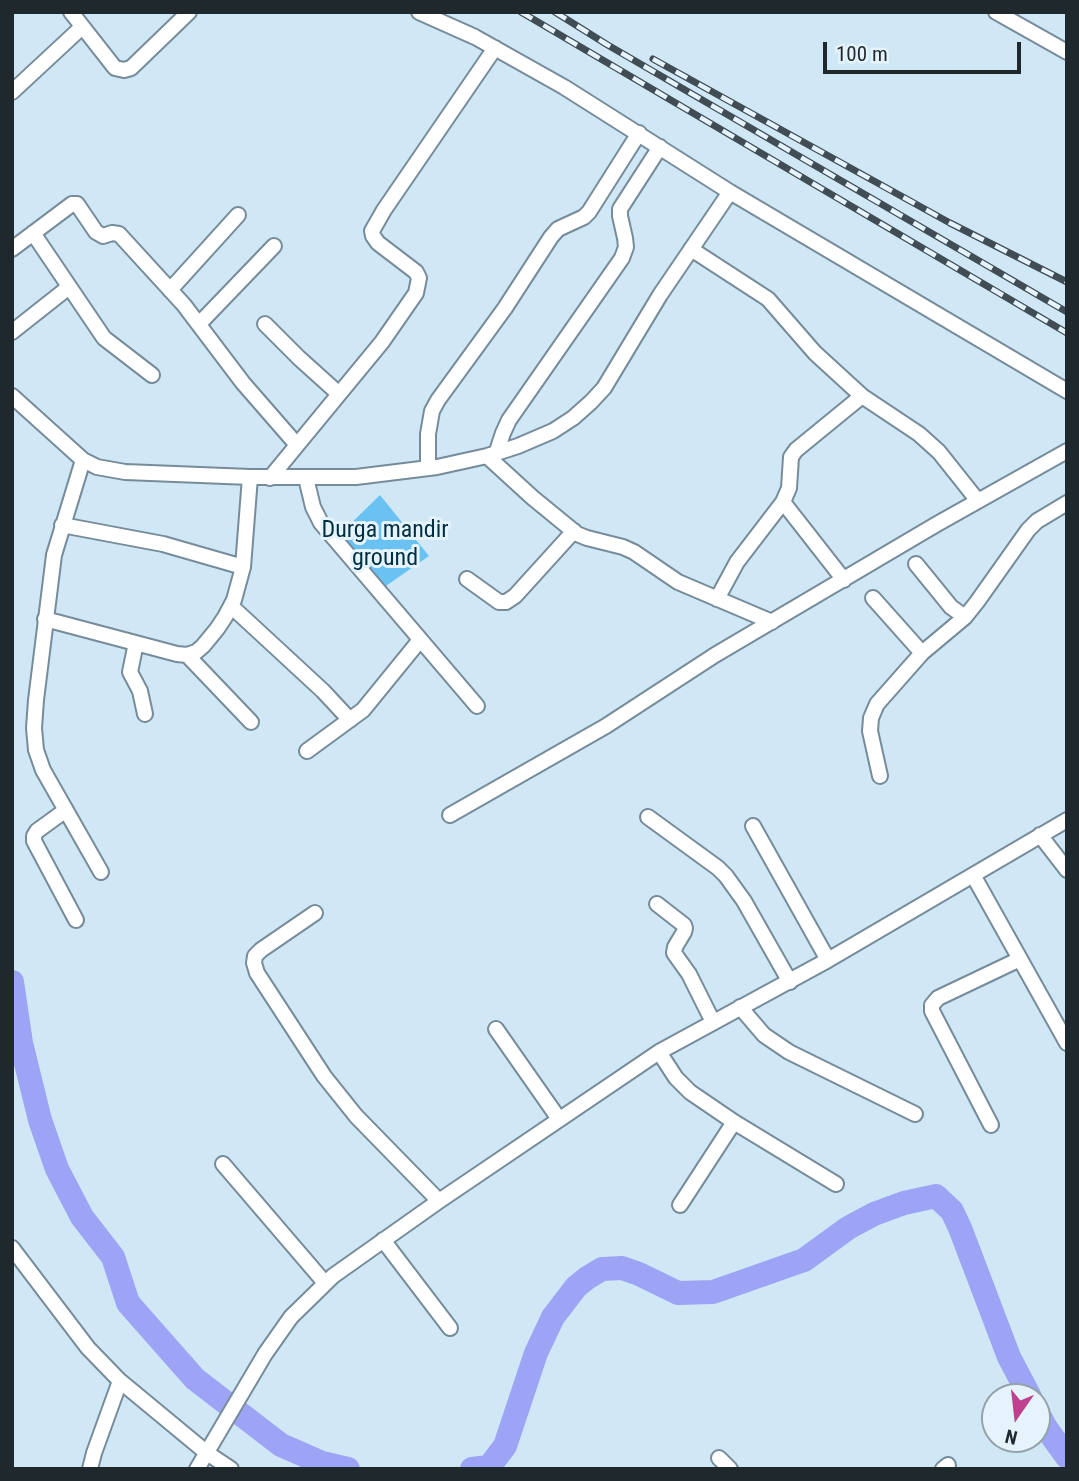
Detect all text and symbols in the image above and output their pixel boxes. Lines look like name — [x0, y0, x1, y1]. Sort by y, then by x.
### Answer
scale bar — [827, 28, 1025, 72]
text: 100 m — [836, 42, 888, 66]
park label: Durga mandir ground — [321, 517, 449, 573]
north arrow — [981, 1383, 1051, 1453]
text: N — [1003, 1424, 1020, 1449]

